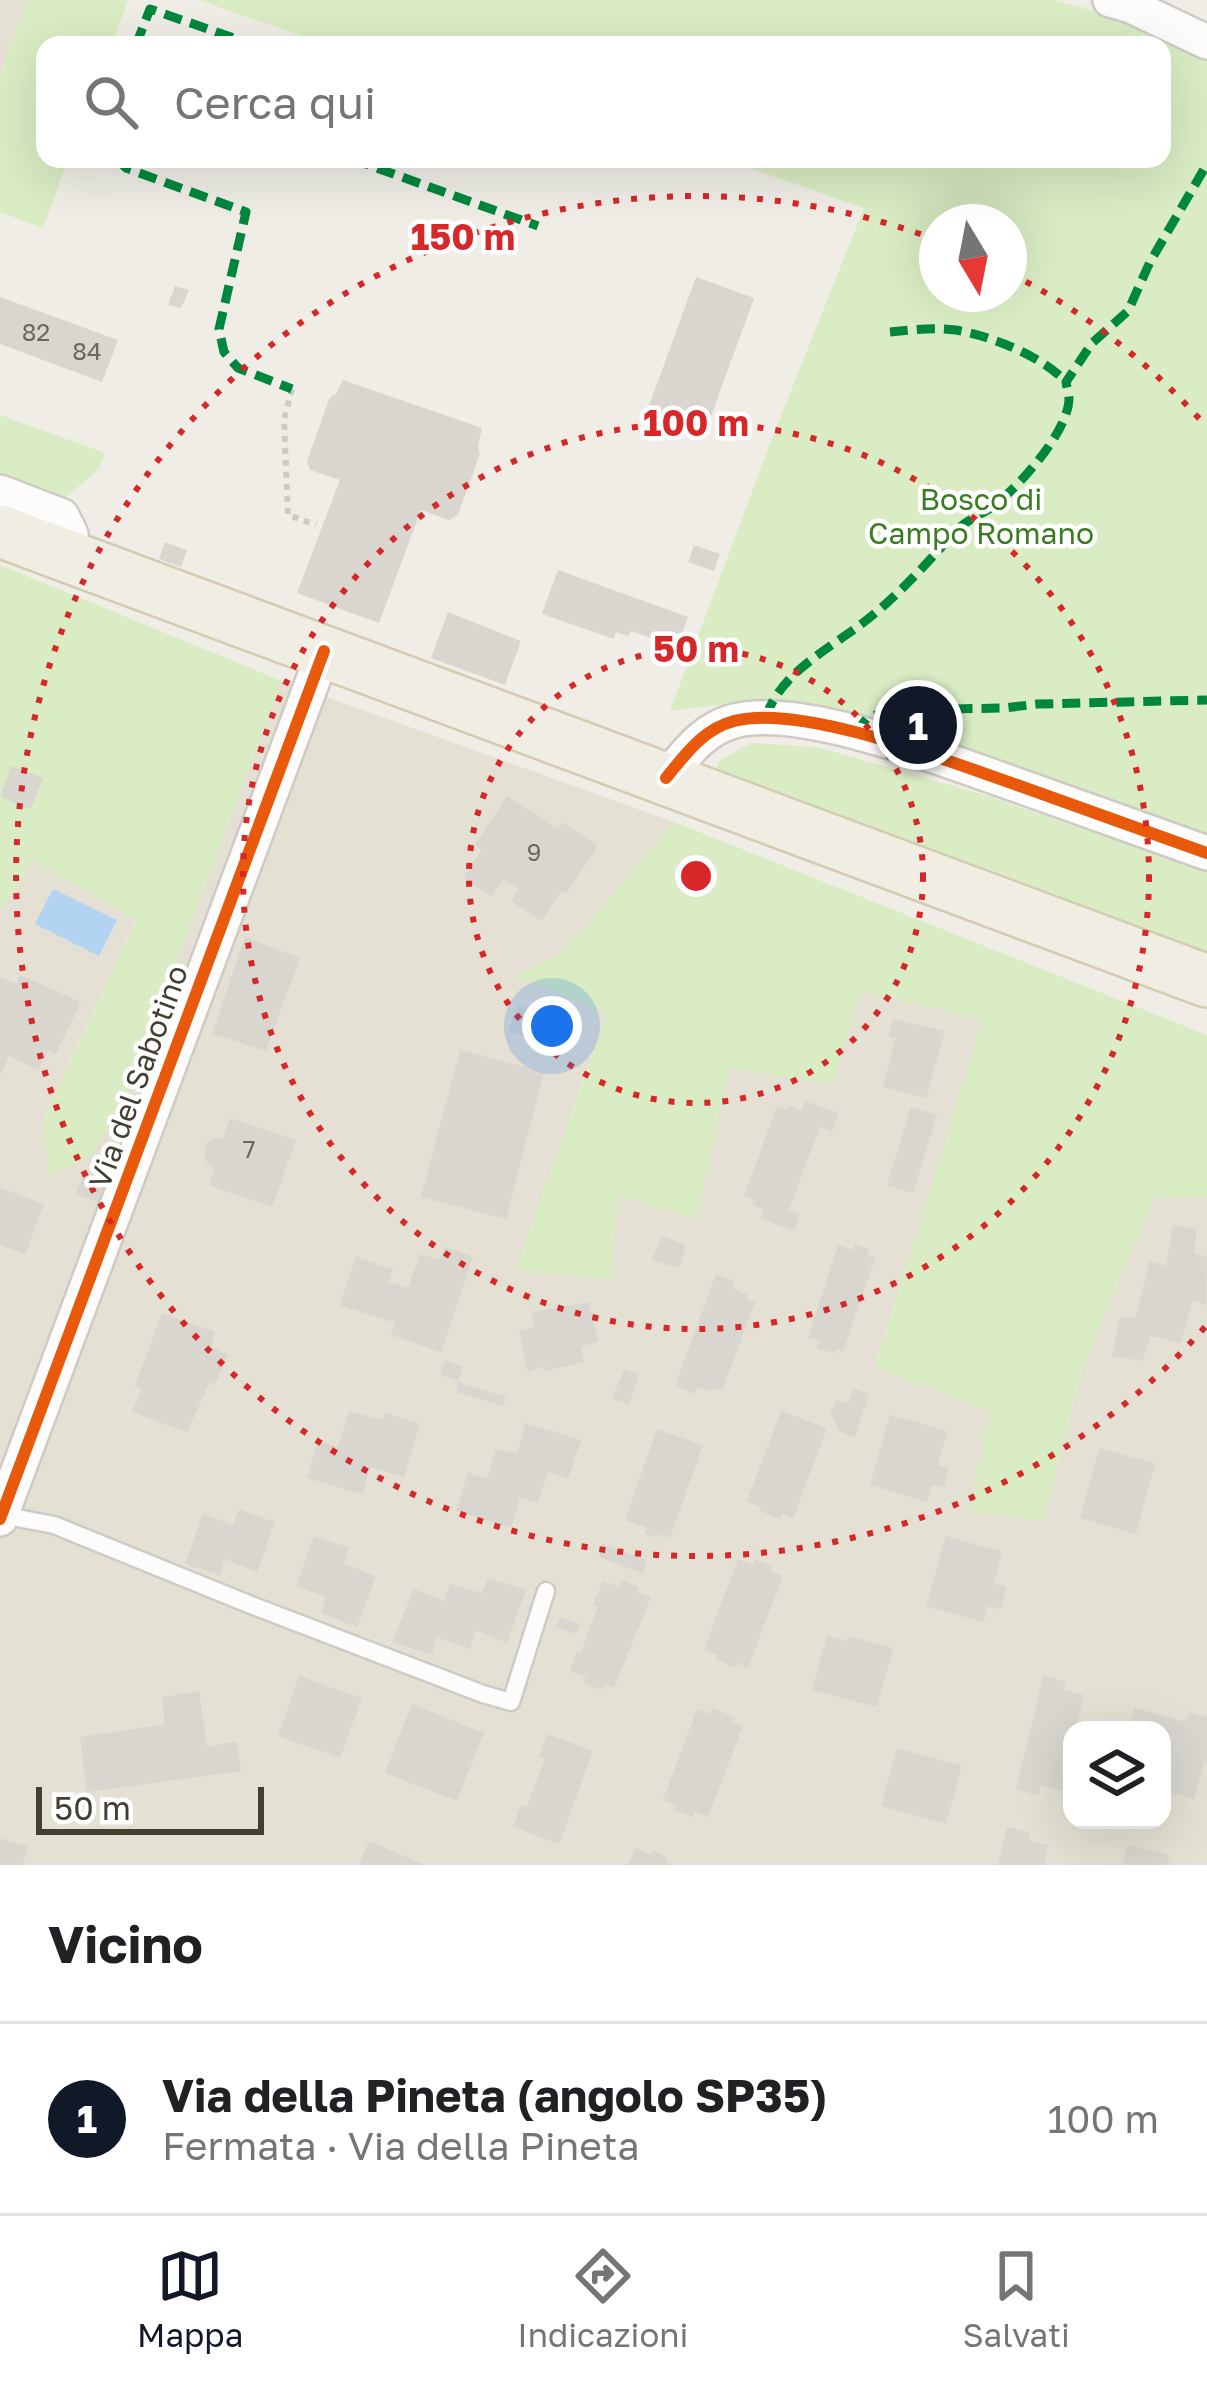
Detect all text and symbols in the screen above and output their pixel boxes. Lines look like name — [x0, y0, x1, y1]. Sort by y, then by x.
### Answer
search box — [36, 36, 1171, 168]
icon: search — [78, 69, 144, 135]
text: Cerca qui — [174, 75, 376, 129]
north arrow — [919, 204, 1027, 312]
text: 150 m — [411, 215, 515, 258]
house number: 82 — [22, 317, 50, 346]
house number: 84 — [72, 336, 102, 365]
text: 100 m — [643, 401, 749, 444]
park label: Bosco di Campo Romano — [868, 481, 1094, 551]
text: 50 m — [653, 627, 739, 670]
pin: 1 — [879, 680, 957, 770]
house number: 9 — [527, 837, 541, 866]
centre of rings — [675, 855, 717, 897]
street label: Via del Sabotino — [81, 960, 195, 1193]
your location — [522, 996, 582, 1056]
house number: 7 — [243, 1134, 255, 1163]
map controls — [1063, 1721, 1171, 1829]
button: layers — [1063, 1721, 1171, 1829]
scale bar — [36, 1781, 264, 1834]
text: 50 m — [54, 1788, 131, 1827]
text: Vicino — [48, 1913, 203, 1974]
text: Via della Pineta (angolo SP35) — [162, 2068, 827, 2122]
text: 1 — [77, 2095, 97, 2142]
text: 100 m — [1047, 2095, 1159, 2142]
text: Fermata · Via della Pineta — [162, 2122, 640, 2169]
tab: Mappa — [137, 2243, 243, 2354]
tab: Indicazioni — [517, 2243, 688, 2354]
tab: Salvati — [962, 2243, 1070, 2354]

